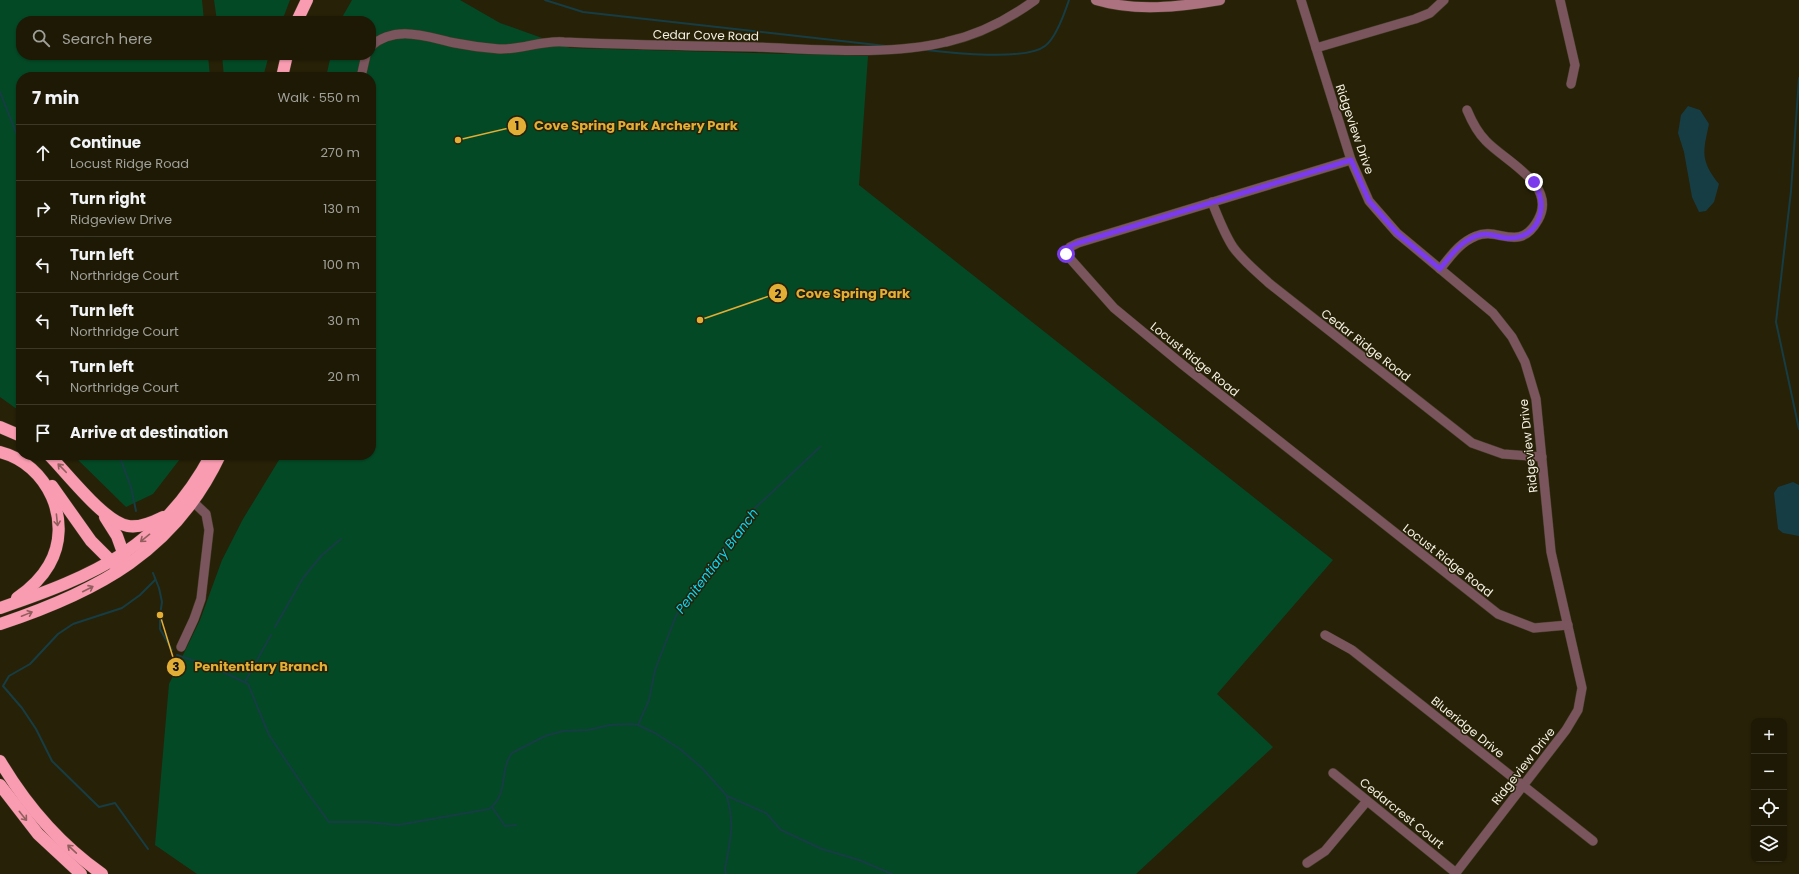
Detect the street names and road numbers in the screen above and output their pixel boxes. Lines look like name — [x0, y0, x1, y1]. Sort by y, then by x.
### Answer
street label: Cedar Cove Road — [653, 26, 759, 44]
street label: Ridgeview Drive — [1332, 82, 1378, 176]
street label: Cedar Ridge Road — [1318, 305, 1414, 385]
street label: Locust Ridge Road — [1147, 318, 1243, 400]
street label: Ridgeview Drive — [1515, 398, 1541, 494]
street label: Locust Ridge Road — [1399, 519, 1497, 601]
street label: Blueridge Drive — [1428, 692, 1508, 762]
street label: Ridgeview Drive — [1487, 724, 1559, 808]
street label: Cedarcrest Court — [1356, 774, 1448, 852]

